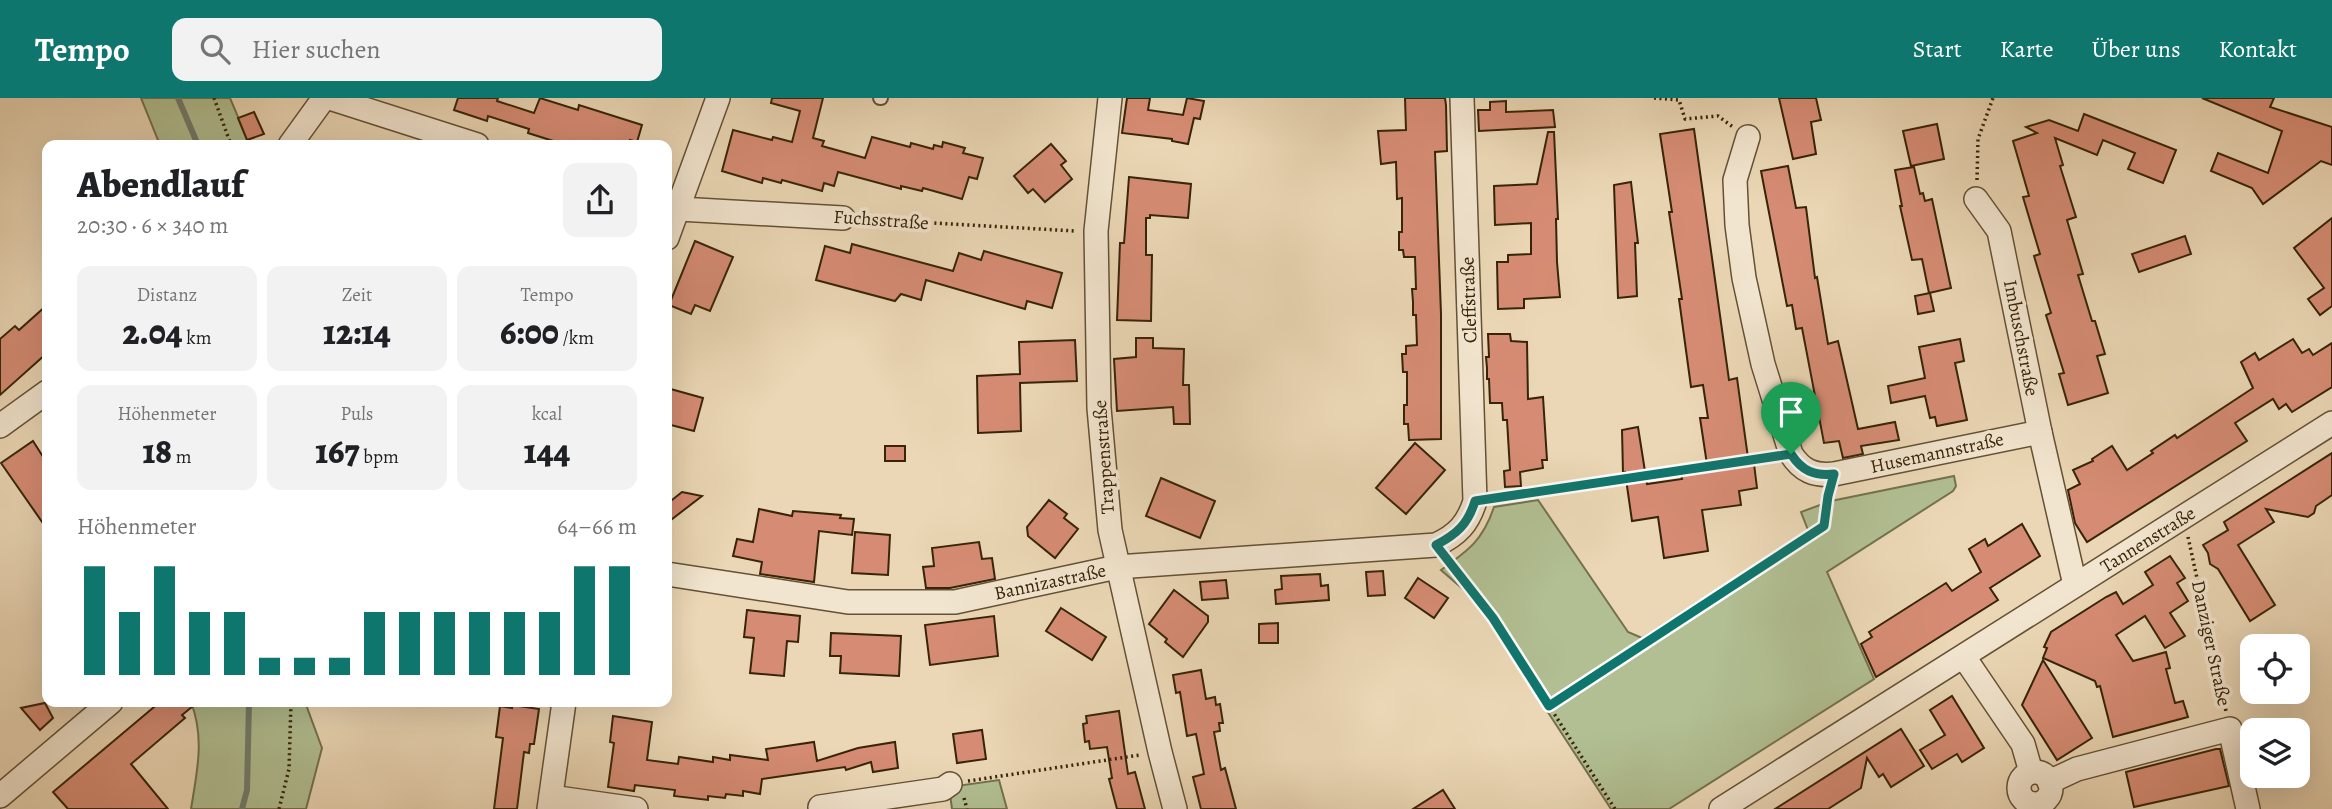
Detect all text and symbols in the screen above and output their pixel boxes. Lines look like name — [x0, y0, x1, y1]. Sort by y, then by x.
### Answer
search box — [172, 18, 662, 81]
text: Tempo — [35, 27, 130, 72]
icon: search — [196, 30, 234, 68]
text: Hier suchen — [252, 32, 381, 67]
text: Start — [1913, 33, 1962, 65]
text: Karte — [2000, 33, 2054, 65]
text: Über uns — [2092, 33, 2181, 65]
text: Kontakt — [2219, 33, 2297, 65]
text: Abendlauf — [77, 158, 244, 210]
button: share — [563, 163, 637, 237]
street label: Fuchsstraße — [832, 204, 930, 236]
text: 20:30 · 6 × 340 m — [77, 210, 228, 241]
street label: Cleffstraße — [1454, 256, 1484, 344]
street label: Imbuschstraße — [1997, 278, 2045, 398]
text: Distanz — [137, 282, 197, 308]
text: Zeit — [342, 282, 372, 308]
text: Tempo — [520, 282, 574, 308]
text: 2.04 — [123, 308, 182, 356]
text: 12:14 — [323, 308, 391, 356]
text: 6:00 — [500, 308, 559, 356]
text: km — [182, 325, 211, 351]
text: /km — [559, 325, 594, 351]
pin — [1761, 382, 1821, 454]
icon: arrive — [1772, 393, 1810, 431]
street label: Trappenstraße — [1087, 399, 1121, 515]
text: Höhenmeter — [118, 401, 216, 427]
text: Puls — [340, 401, 374, 427]
text: kcal — [532, 401, 562, 427]
street label: Husemannstraße — [1868, 426, 2006, 480]
text: 18 — [142, 427, 172, 475]
text: 167 — [315, 427, 360, 475]
text: 144 — [524, 427, 570, 475]
text: m — [172, 444, 192, 470]
text: bpm — [360, 444, 399, 470]
street label: Tannenstraße — [2095, 500, 2201, 580]
text: Höhenmeter — [77, 511, 197, 542]
text: 64–66 m — [557, 511, 637, 542]
street label: Bannizastraße — [992, 557, 1108, 607]
street label: Danziger Straße — [2185, 578, 2237, 708]
map controls — [2240, 634, 2310, 788]
button: locate — [2240, 634, 2310, 704]
button: layers — [2240, 718, 2310, 788]

